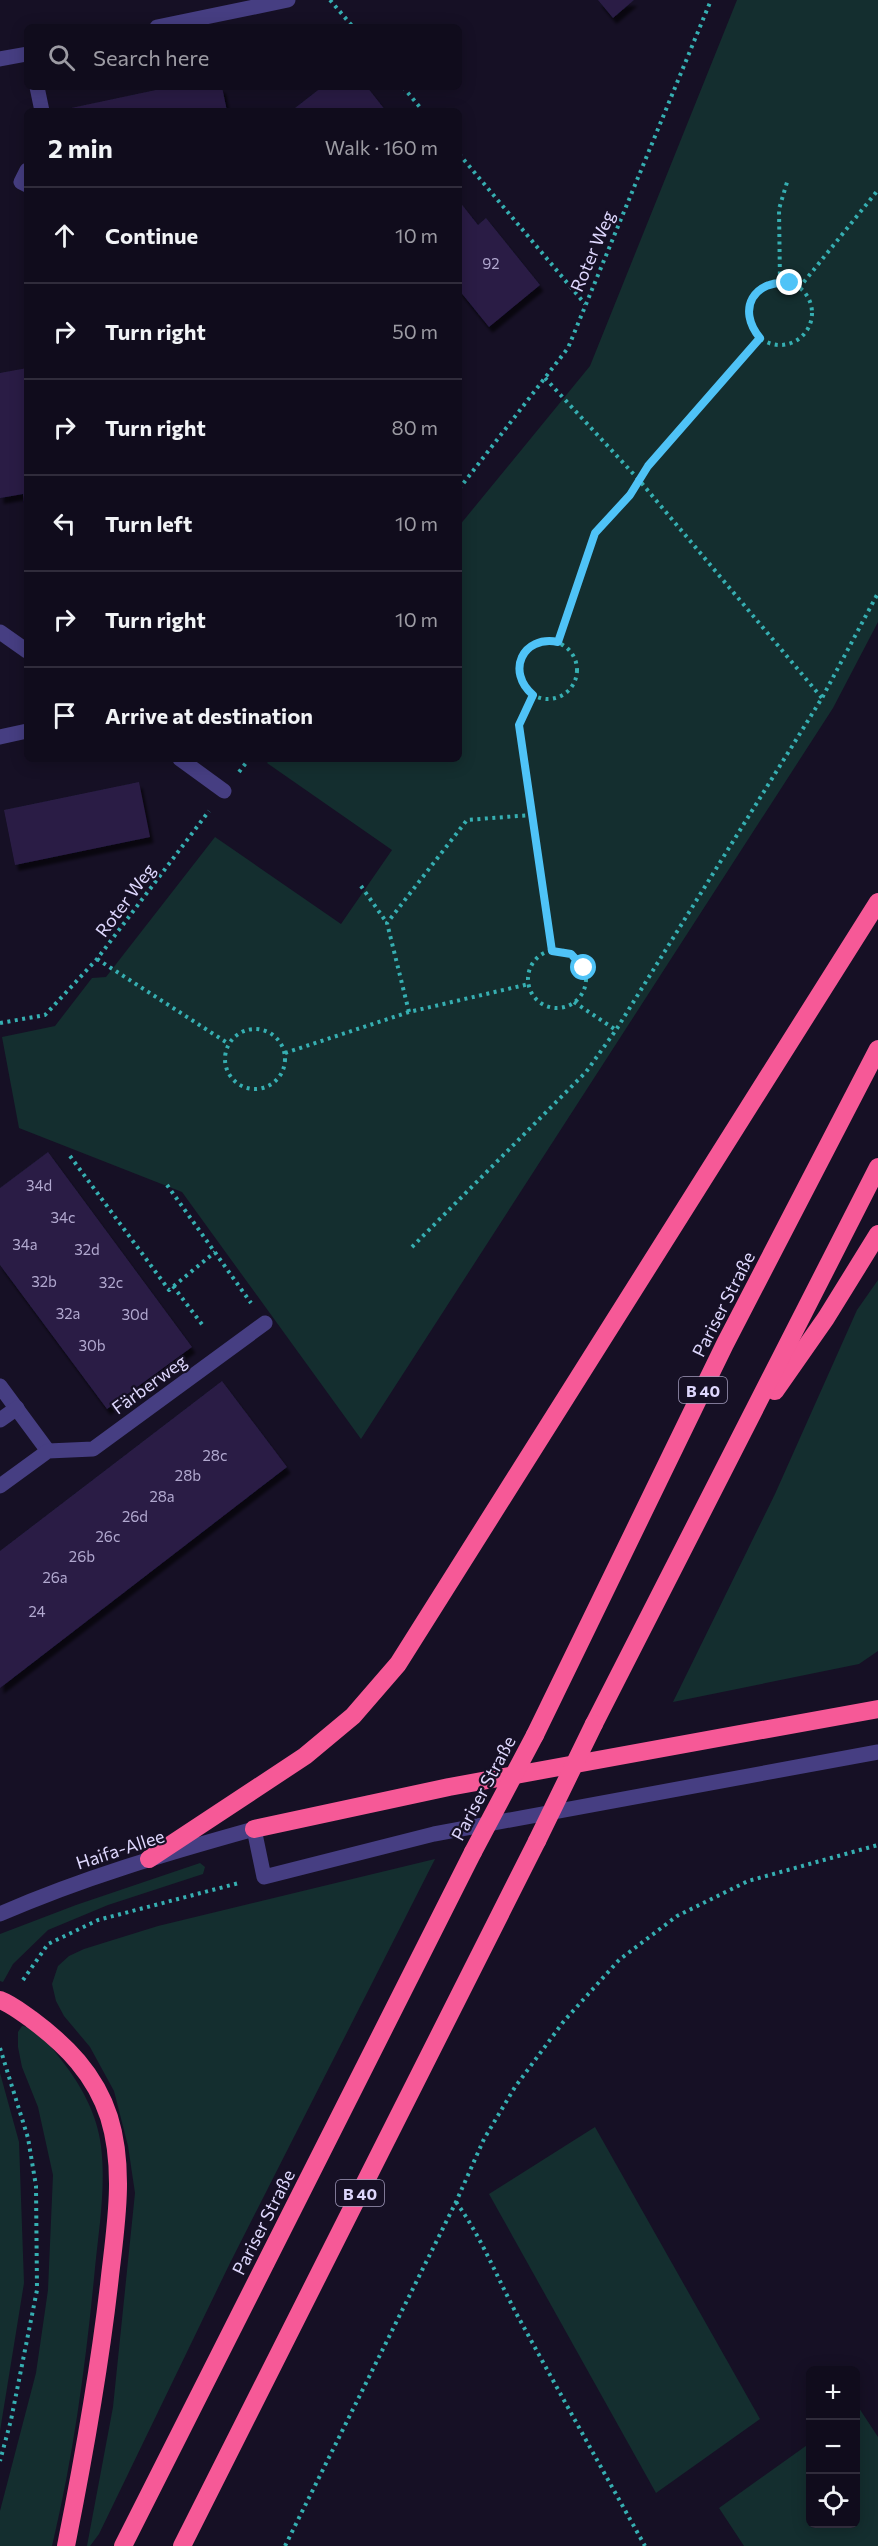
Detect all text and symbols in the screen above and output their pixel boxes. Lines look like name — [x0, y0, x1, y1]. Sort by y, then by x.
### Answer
search box — [24, 24, 462, 90]
icon: search — [45, 41, 78, 74]
text: Search here — [93, 44, 209, 71]
text: 2 min — [48, 132, 113, 163]
text: Walk · 160 m — [325, 135, 438, 159]
street label: Roter Weg — [565, 207, 619, 295]
icon: ahead — [48, 219, 81, 252]
text: Continue — [105, 222, 198, 249]
text: 10 m — [395, 223, 438, 247]
house number: 92 — [482, 254, 500, 272]
route end — [776, 269, 802, 295]
icon: right — [48, 315, 81, 348]
text: Turn right — [105, 318, 206, 345]
text: 50 m — [392, 319, 438, 343]
icon: right — [48, 411, 81, 444]
text: Turn right — [105, 414, 206, 441]
text: 80 m — [392, 415, 438, 439]
icon: left — [48, 507, 81, 540]
text: Turn left — [105, 510, 192, 537]
text: 10 m — [395, 511, 438, 535]
icon: right — [48, 603, 81, 636]
text: Turn right — [105, 606, 206, 633]
text: 10 m — [395, 607, 438, 631]
icon: arrive — [48, 699, 81, 732]
text: Arrive at destination — [105, 702, 313, 729]
street label: Roter Weg — [90, 859, 160, 941]
route start — [570, 954, 596, 980]
house number: 34d — [26, 1176, 52, 1194]
house number: 34c — [51, 1208, 75, 1226]
house number: 34a — [12, 1235, 38, 1253]
house number: 32d — [74, 1240, 100, 1258]
street label: Pariser Straße — [687, 1248, 759, 1360]
house number: 32b — [31, 1272, 57, 1290]
house number: 32c — [99, 1273, 123, 1291]
house number: 32a — [56, 1304, 80, 1322]
house number: 30d — [121, 1305, 149, 1323]
house number: 30b — [78, 1336, 106, 1354]
street label: Färberweg — [107, 1349, 191, 1419]
road number: B 40 — [679, 1377, 727, 1403]
house number: 28c — [203, 1446, 227, 1464]
house number: 28b — [175, 1466, 201, 1484]
house number: 28a — [149, 1487, 175, 1505]
house number: 26d — [122, 1507, 148, 1525]
house number: 26c — [96, 1527, 120, 1545]
house number: 26b — [69, 1547, 95, 1565]
house number: 26a — [42, 1568, 68, 1586]
house number: 24 — [28, 1602, 46, 1620]
street label: Pariser Straße — [446, 1732, 520, 1844]
street label: Haifa-Allee — [73, 1824, 167, 1874]
street label: Pariser Straße — [227, 2166, 299, 2278]
road number: B 40 — [336, 2180, 384, 2206]
map controls — [806, 2366, 860, 2528]
button: + — [806, 2366, 860, 2420]
button: − — [806, 2420, 860, 2474]
button: locate — [806, 2474, 860, 2528]

